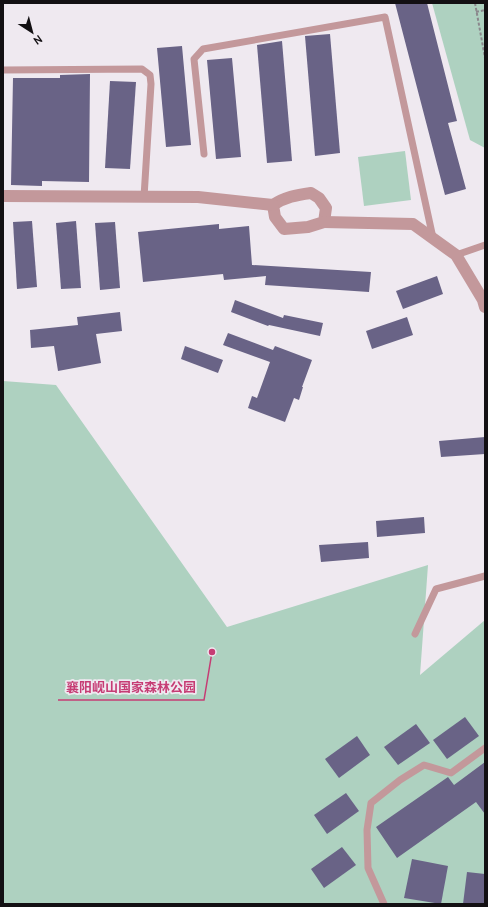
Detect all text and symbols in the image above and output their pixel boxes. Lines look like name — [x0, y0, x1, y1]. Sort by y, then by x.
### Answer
north arrow — [12, 12, 52, 52]
text: N — [31, 32, 45, 48]
callout: 襄阳岘山国家森林公园 — [58, 675, 204, 700]
text: 襄阳岘山国家森林公园 — [66, 679, 196, 695]

